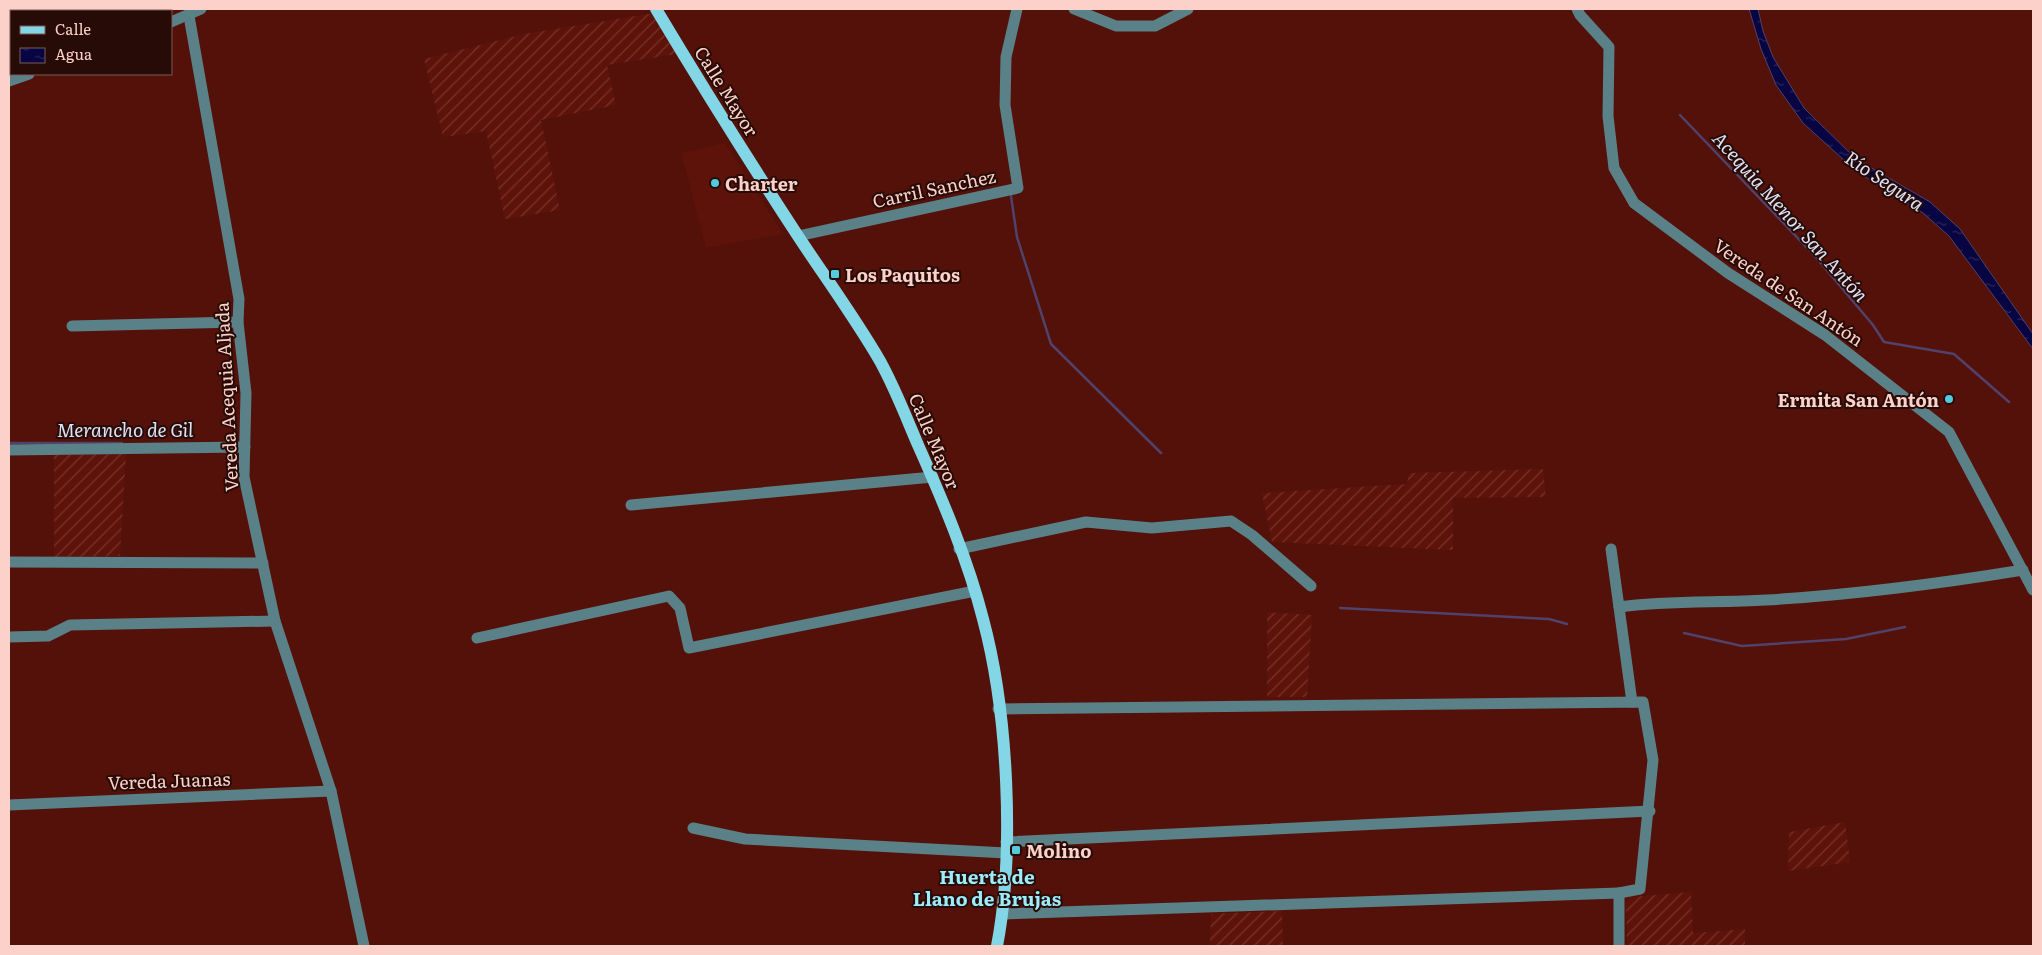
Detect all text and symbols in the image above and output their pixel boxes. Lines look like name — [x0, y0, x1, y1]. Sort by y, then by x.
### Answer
legend — [10, 10, 172, 75]
text: Calle — [55, 17, 91, 40]
street label: Calle Mayor — [688, 41, 766, 142]
text: Agua — [55, 42, 93, 65]
water label: Acequia Menor San Antón — [1707, 125, 1876, 308]
water label: Río Segura — [1840, 143, 1931, 217]
street label: Carril Sanchez — [870, 162, 998, 214]
place label: Charter — [725, 170, 798, 197]
marker: Charter — [709, 177, 721, 189]
street label: Vereda de San Antón — [1709, 232, 1869, 352]
place label: Los Paquitos — [845, 261, 960, 288]
marker: Los Paquitos — [829, 268, 841, 280]
street label: Vereda Acequia Aljada — [208, 301, 244, 492]
place label: Ermita San Antón — [1778, 386, 1939, 413]
street label: Calle Mayor — [903, 389, 968, 494]
marker: Ermita San Antón — [1943, 393, 1955, 405]
water label: Merancho de Gil — [57, 415, 194, 443]
street label: Vereda Juanas — [107, 764, 231, 796]
place label: Molino — [1026, 837, 1091, 864]
marker: Molino — [1010, 844, 1022, 856]
district label: Huerta de Llano de Brujas — [913, 862, 1061, 912]

